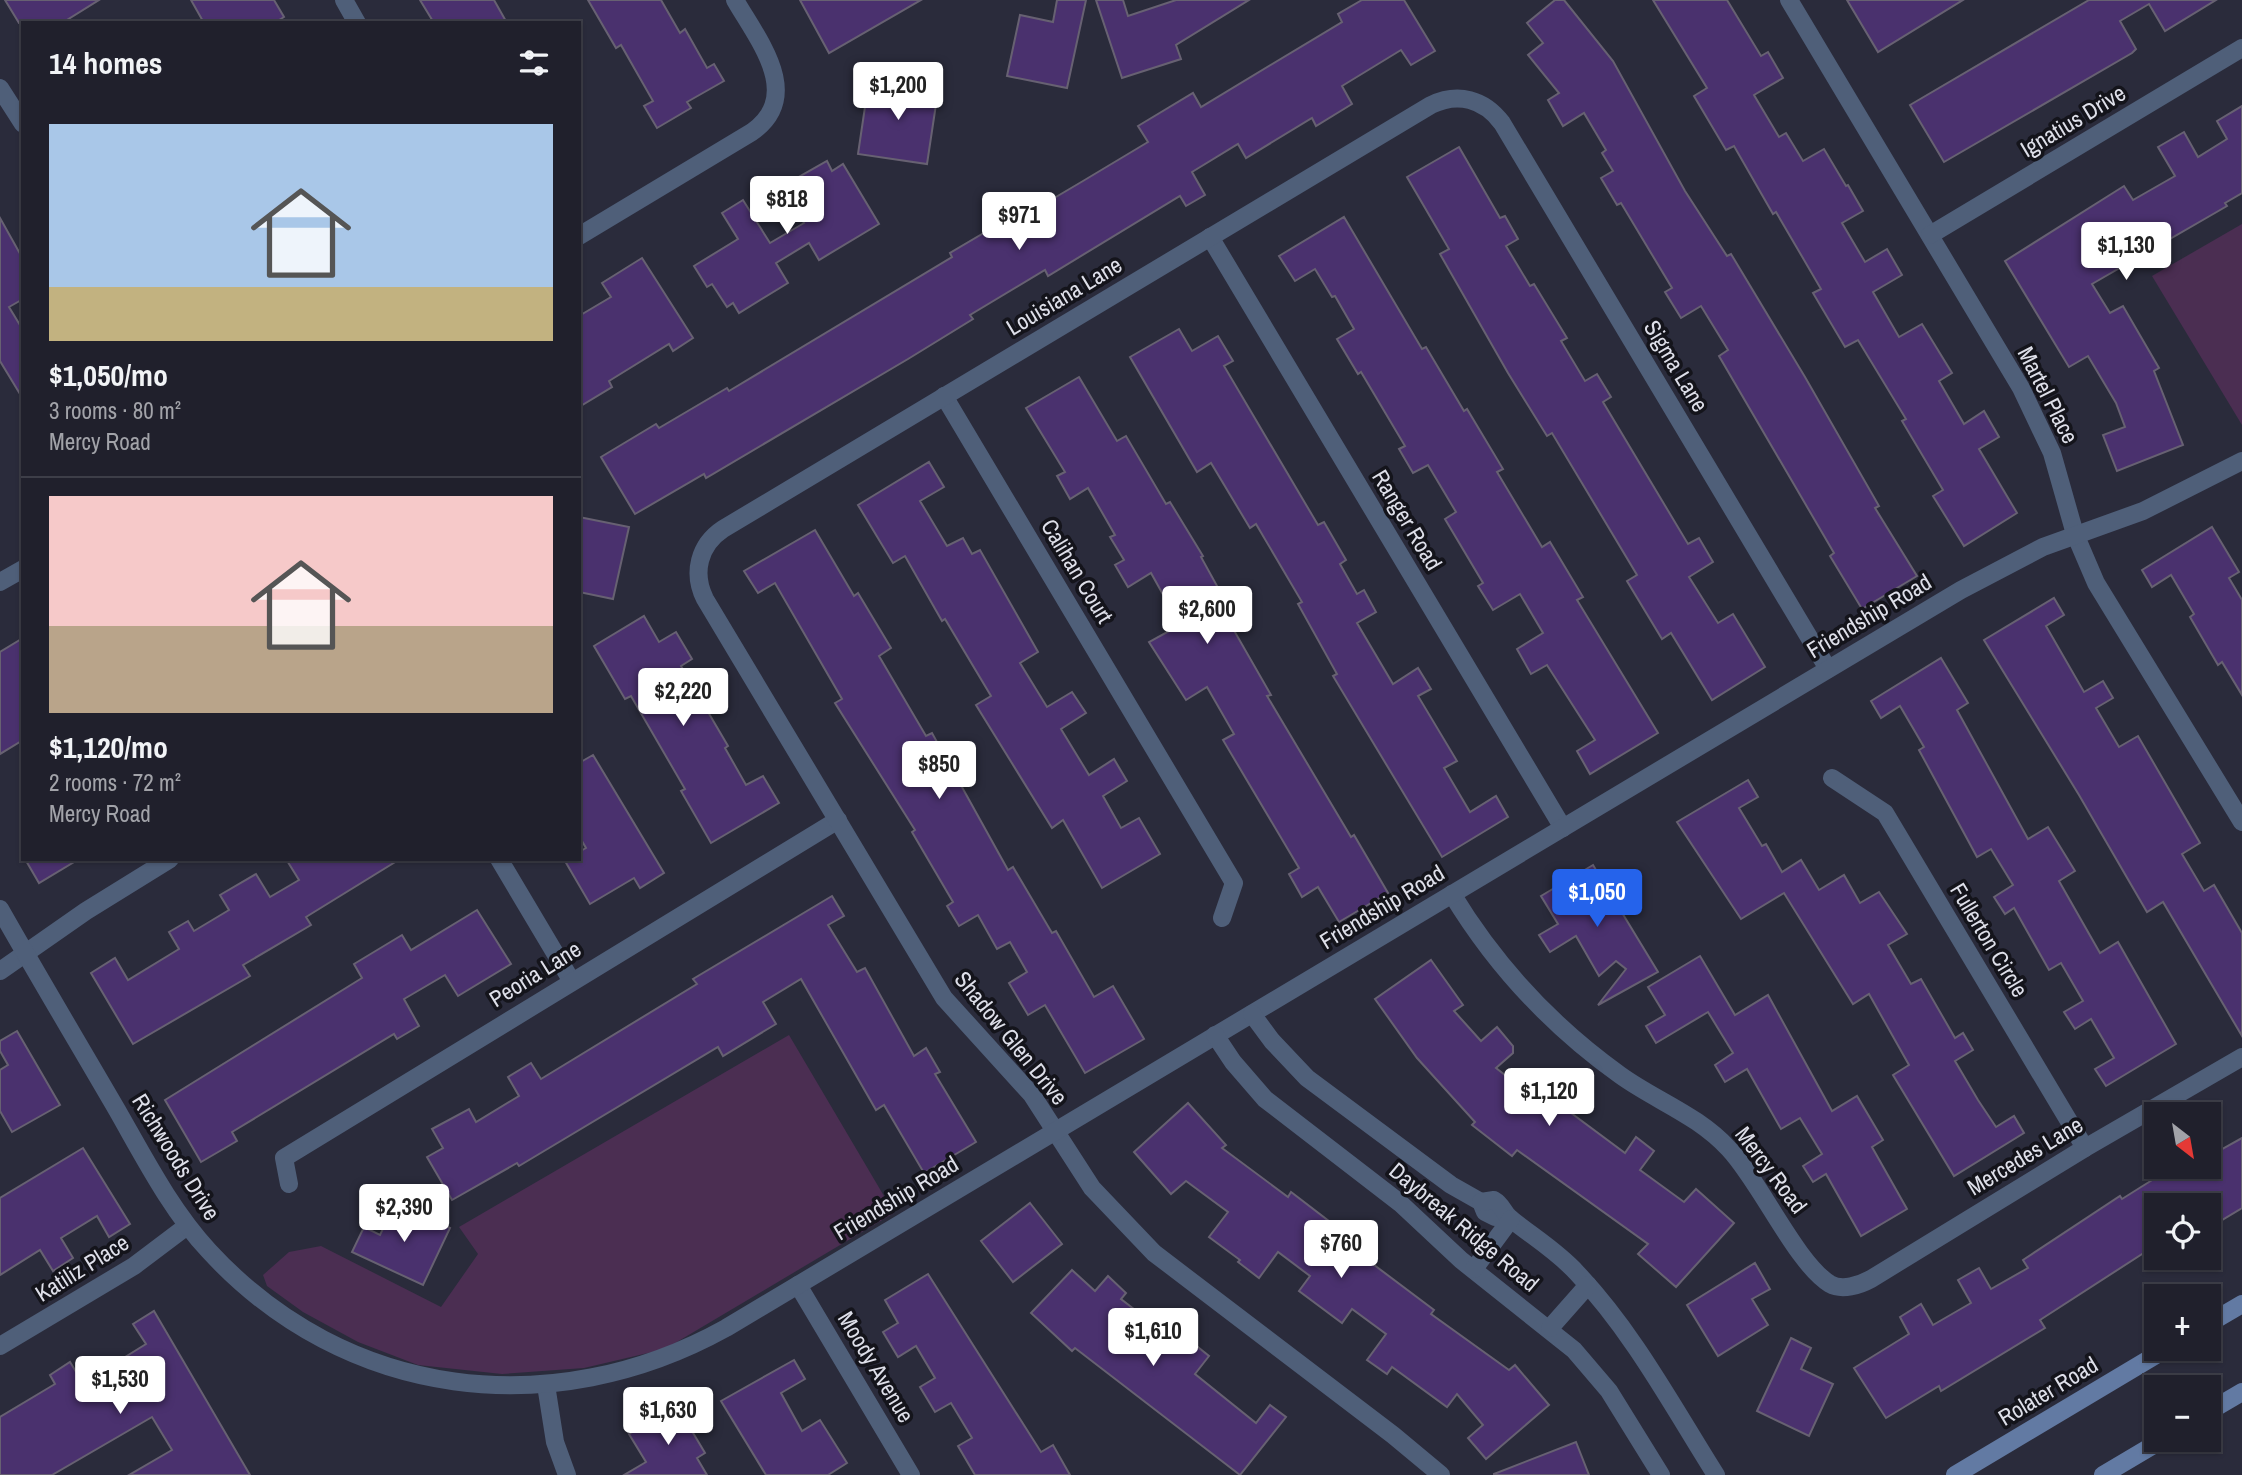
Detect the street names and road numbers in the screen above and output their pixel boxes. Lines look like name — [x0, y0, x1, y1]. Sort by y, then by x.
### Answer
street label: Ignatius Drive — [2014, 77, 2131, 164]
street label: Louisiana Lane — [1000, 249, 1127, 342]
street label: Sigma Lane — [1637, 314, 1716, 417]
street label: Martel Place — [2011, 341, 2086, 449]
street label: Ranger Road — [1365, 464, 1450, 576]
street label: Calihan Court — [1034, 513, 1121, 629]
street label: Friendship Road — [1801, 566, 1937, 665]
street label: Friendship Road — [1314, 857, 1450, 956]
street label: Fullerton Circle — [1943, 877, 2036, 1003]
street label: Peoria Lane — [483, 933, 587, 1014]
street label: Shadow Glen Drive — [948, 964, 1075, 1111]
street label: Richwoods Drive — [125, 1088, 228, 1226]
street label: Mercedes Lane — [1961, 1109, 2088, 1202]
street label: Mercy Road — [1728, 1120, 1814, 1220]
street label: Friendship Road — [828, 1148, 964, 1247]
street label: Daybreak Ridge Road — [1383, 1155, 1546, 1298]
street label: Katiliz Place — [29, 1227, 134, 1309]
street label: Moody Avenue — [831, 1305, 922, 1428]
street label: Rolater Road — [1992, 1349, 2103, 1432]

